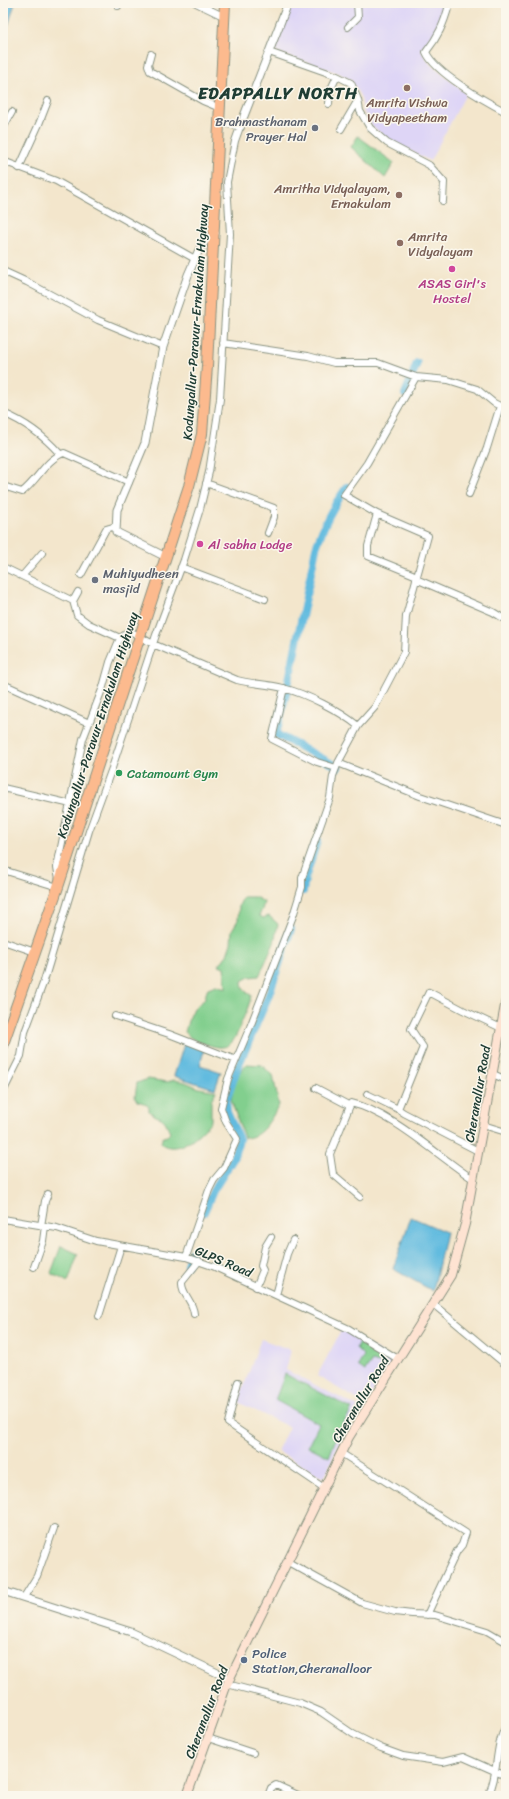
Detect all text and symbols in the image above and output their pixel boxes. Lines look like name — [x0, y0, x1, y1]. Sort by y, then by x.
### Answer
district label: EDAPPALLY NORTH — [198, 78, 358, 108]
marker: Amrita Vishwa Vidyapeetham — [402, 83, 412, 93]
place label: Amrita Vishwa Vidyapeetham — [365, 91, 448, 129]
place label: Brahmasthanam Prayer Hal — [215, 110, 307, 148]
marker: Brahmasthanam Prayer Hal — [310, 123, 320, 133]
place label: Amritha Vidyalayam, Ernakulam — [273, 177, 391, 215]
marker: Amritha Vidyalayam, Ernakulam — [394, 190, 404, 200]
street label: Kodungallur-Paravur-Ernakulam Highway — [176, 203, 215, 441]
place label: Amrita Vidyalayam — [407, 225, 473, 263]
marker: Amrita Vidyalayam — [395, 238, 405, 248]
marker: ASAS Girl's Hostel — [447, 264, 457, 274]
place label: ASAS Girl's Hostel — [417, 272, 486, 310]
place label: Al sabha Lodge — [207, 533, 293, 556]
marker: Al sabha Lodge — [195, 539, 205, 549]
place label: Muhiyudheen masjid — [103, 562, 179, 600]
marker: Muhiyudheen masjid — [90, 575, 100, 585]
street label: Kodungallur-Paravur-Ernakulam Highway — [50, 609, 145, 841]
place label: Catamount Gym — [127, 762, 218, 785]
marker: Catamount Gym — [114, 768, 124, 778]
street label: Cheranallur Road — [458, 1043, 498, 1144]
street label: GLPS Road — [191, 1239, 257, 1284]
street label: Cheranallur Road — [325, 1350, 396, 1447]
place label: Police Station,Cheranalloor — [252, 1642, 372, 1680]
marker: Police Station,Cheranalloor — [239, 1655, 249, 1665]
street label: Cheranallur Road — [178, 1661, 235, 1762]

